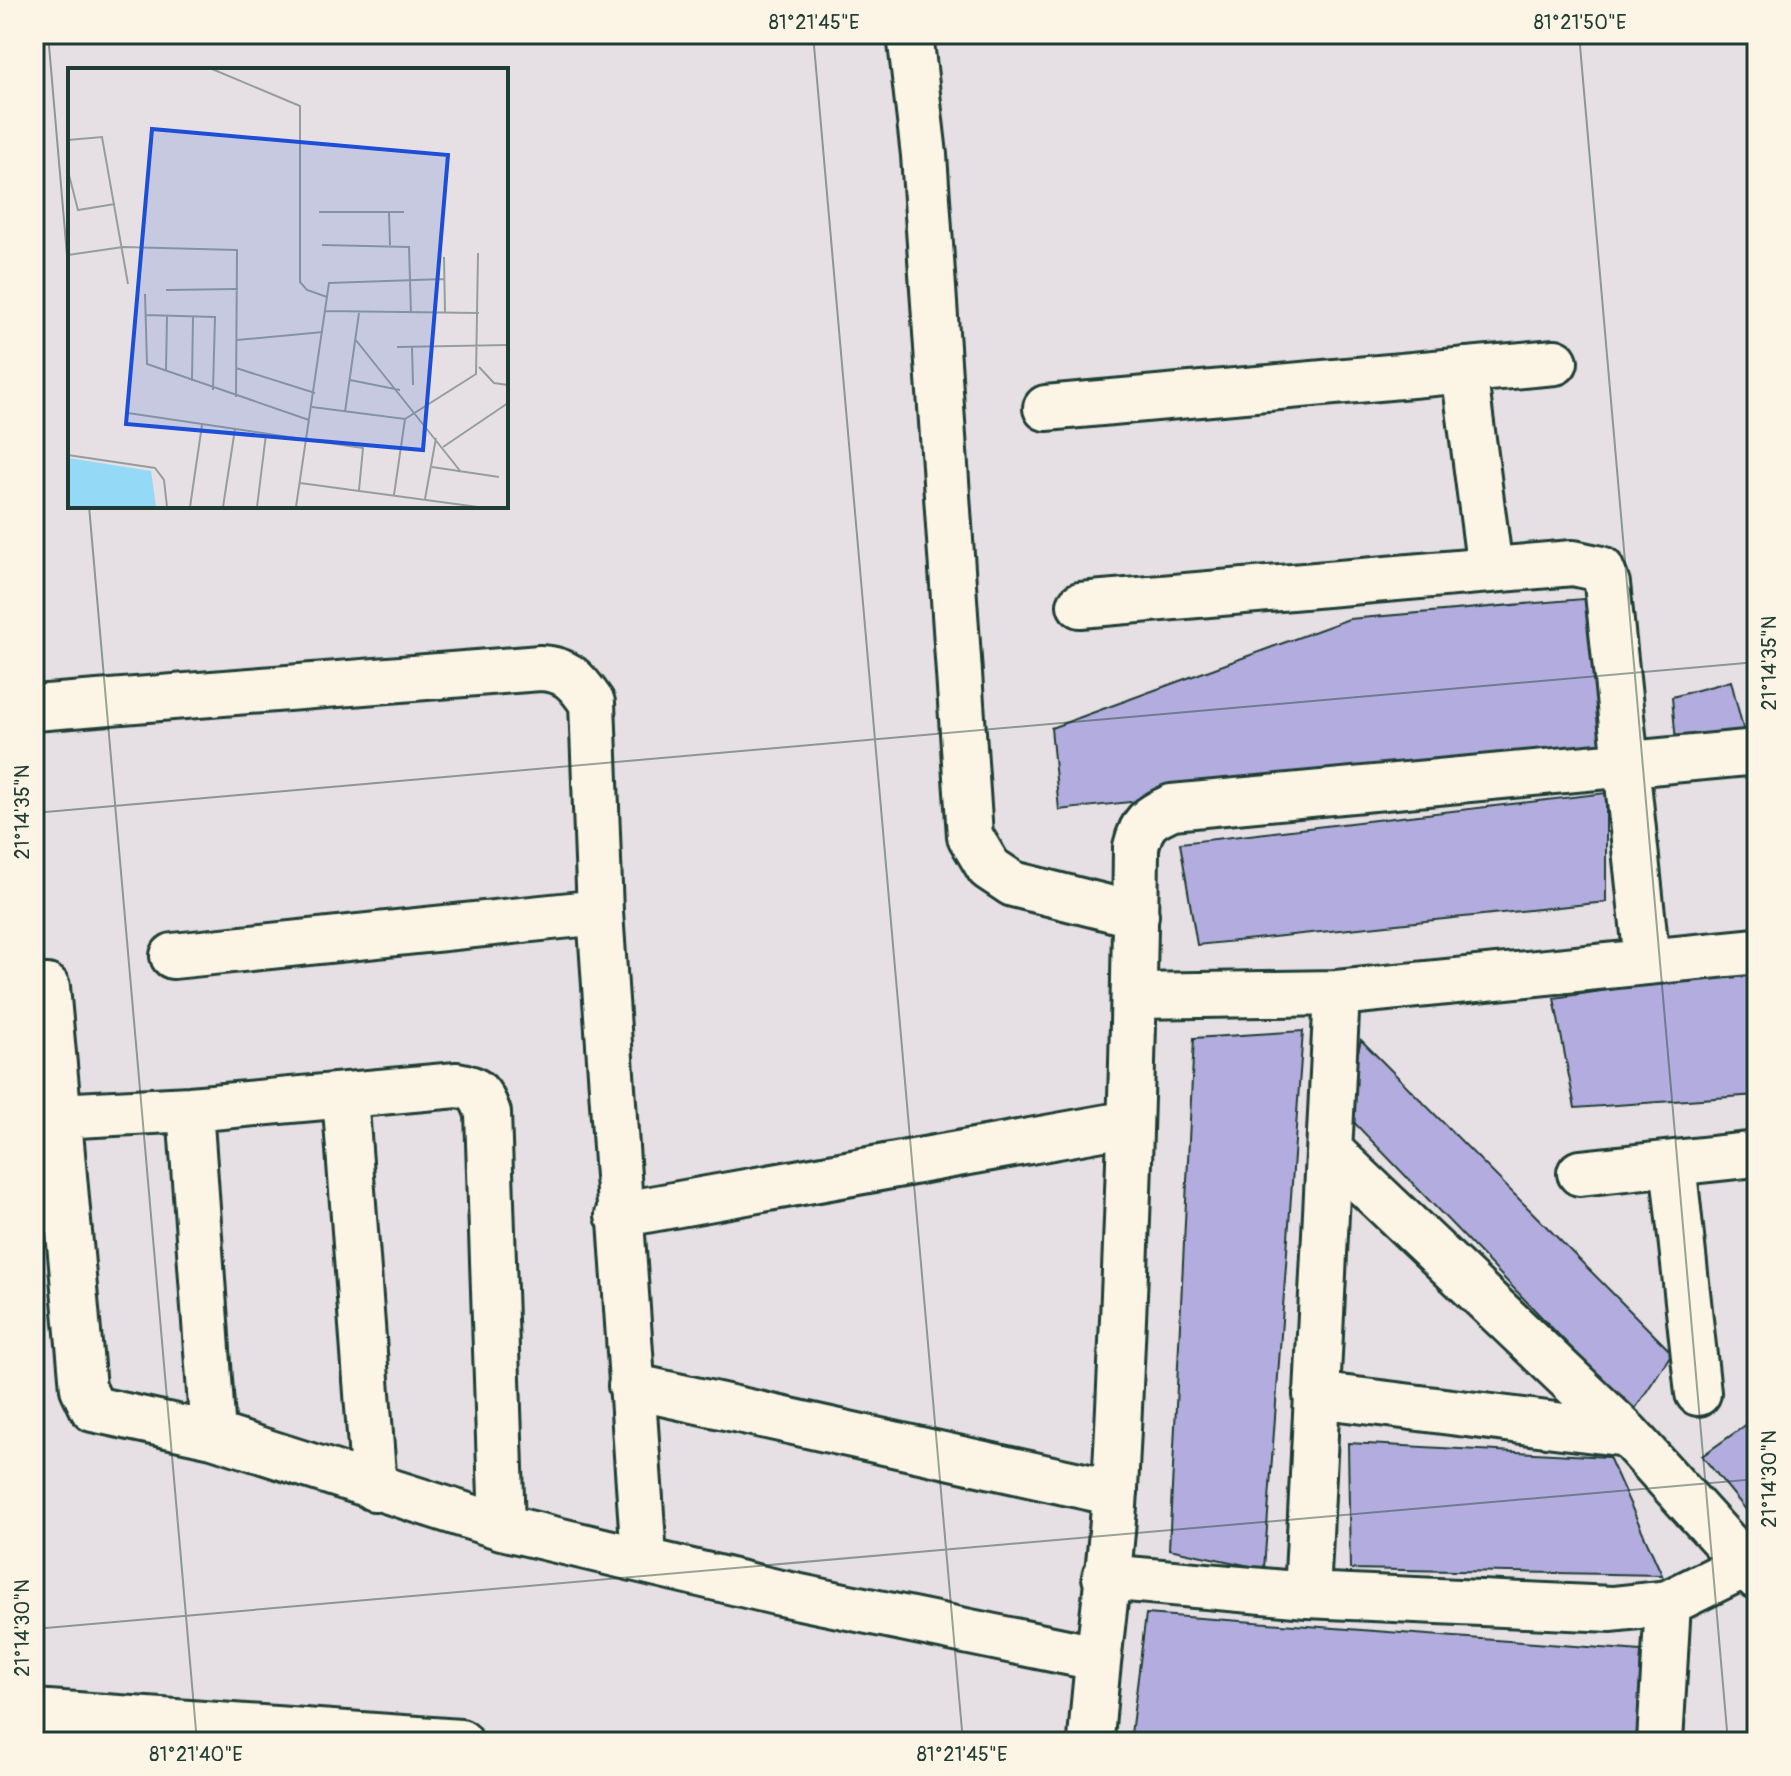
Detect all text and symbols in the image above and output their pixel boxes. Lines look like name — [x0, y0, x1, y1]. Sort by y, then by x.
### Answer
text: 81°21'45"E — [769, 10, 859, 35]
text: 81°21'50"E — [1534, 10, 1626, 35]
inset map — [68, 68, 508, 508]
text: 21°14'35"N — [1757, 616, 1782, 710]
text: 21°14'35"N — [10, 765, 35, 859]
text: 21°14'30"N — [1757, 1430, 1782, 1528]
text: 21°14'30"N — [10, 1579, 35, 1677]
text: 81°21'40"E — [149, 1742, 243, 1767]
text: 81°21'45"E — [917, 1742, 1007, 1767]

